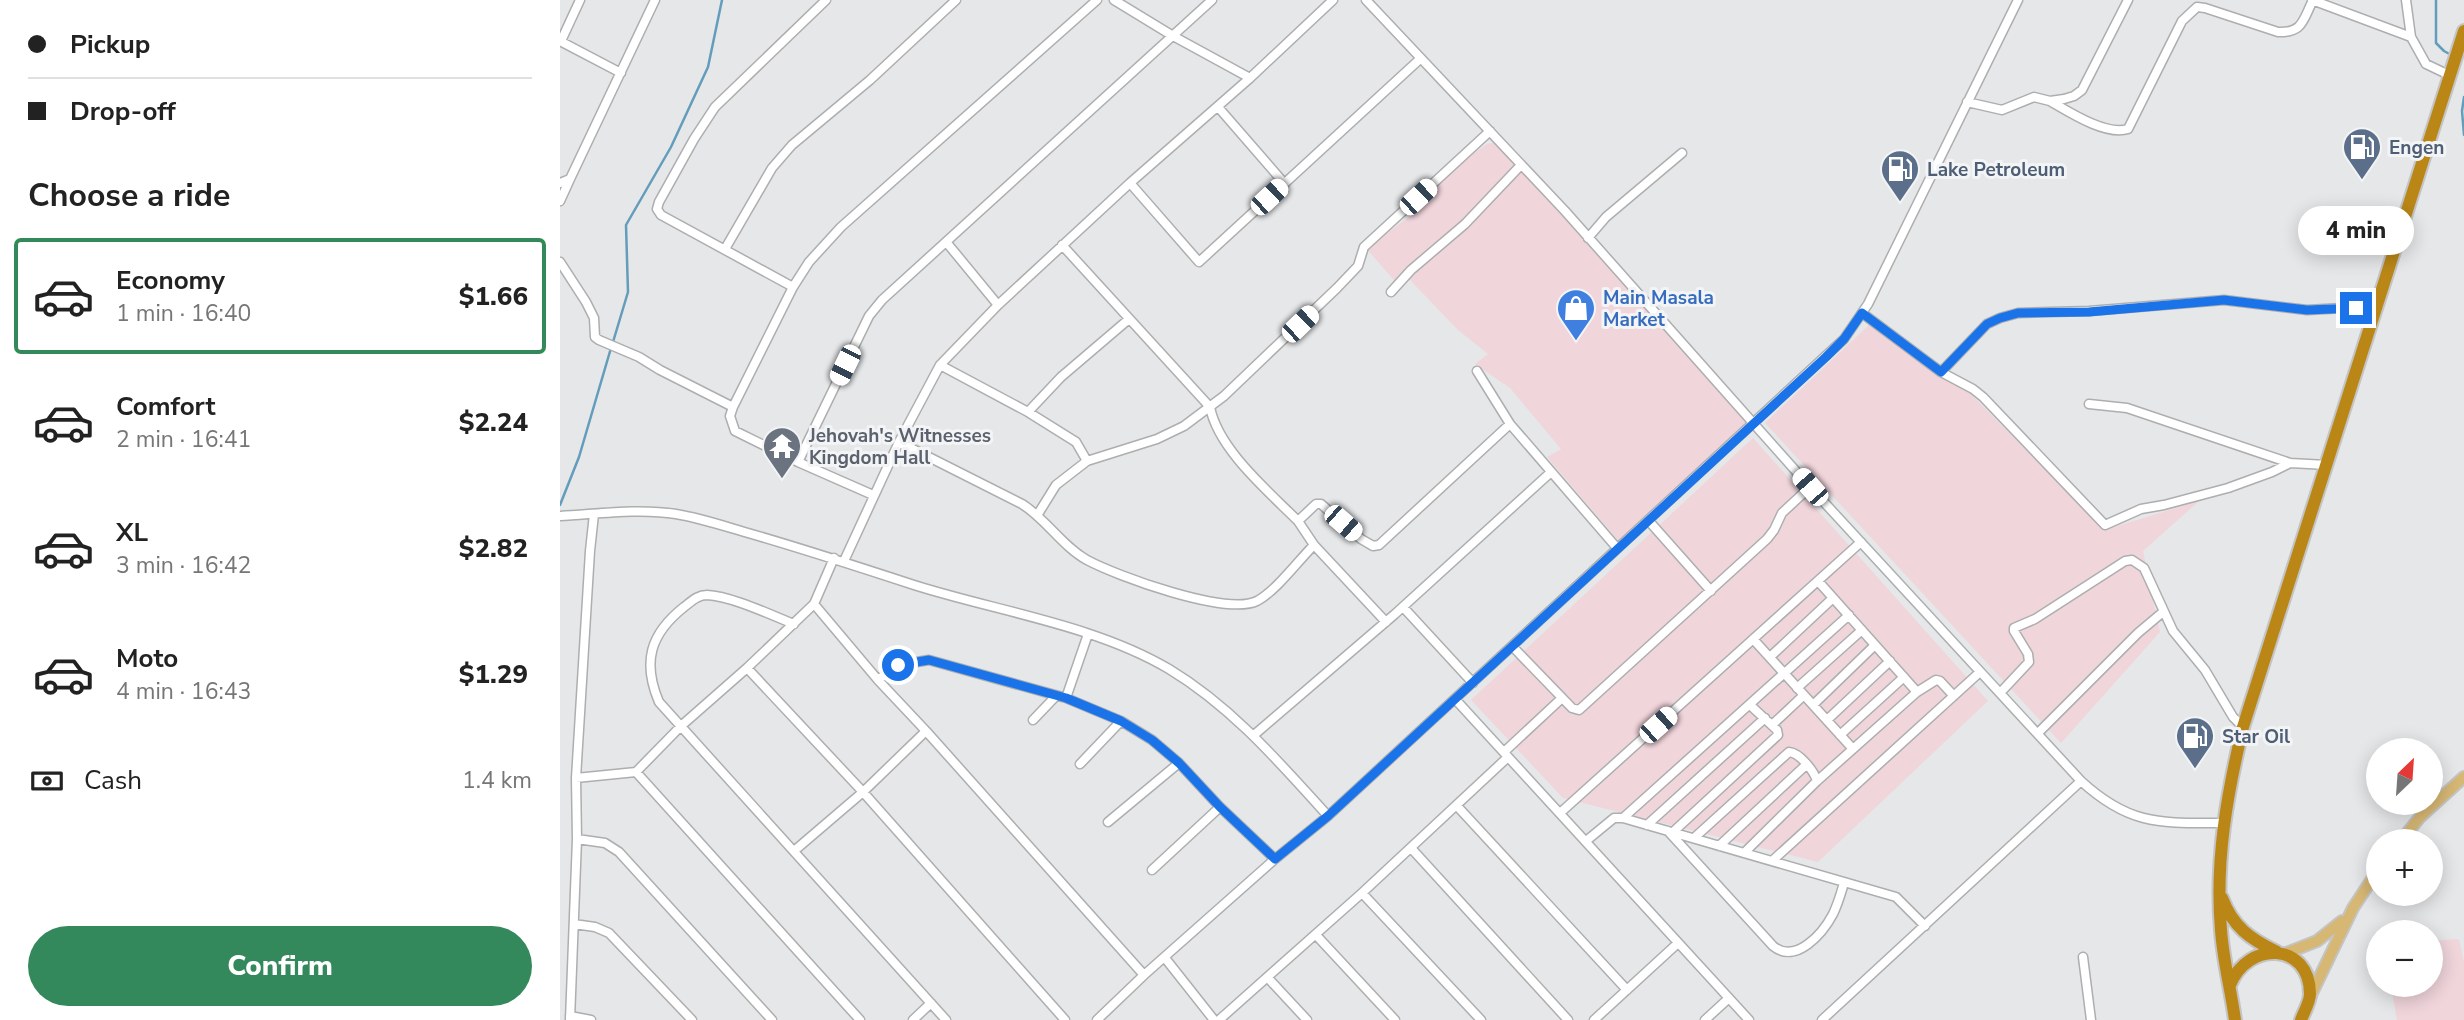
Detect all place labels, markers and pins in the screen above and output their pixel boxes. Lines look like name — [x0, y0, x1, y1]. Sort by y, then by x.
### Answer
fuel station icon: Engen — [2341, 126, 2383, 181]
place label: Engen — [2389, 135, 2444, 161]
fuel station icon: Lake Petroleum — [1879, 148, 1921, 203]
place label: Lake Petroleum — [1927, 157, 2065, 183]
place label: Main Masala Market — [1603, 285, 1714, 333]
shop icon: Main Masala Market — [1555, 287, 1597, 342]
place label: Jehovah's Witnesses Kingdom Hall — [808, 423, 991, 471]
temple icon: Jehovah's Witnesses Kingdom Hall — [761, 425, 803, 480]
fuel station icon: Star Oil — [2174, 715, 2216, 770]
place label: Star Oil — [2222, 724, 2290, 750]

